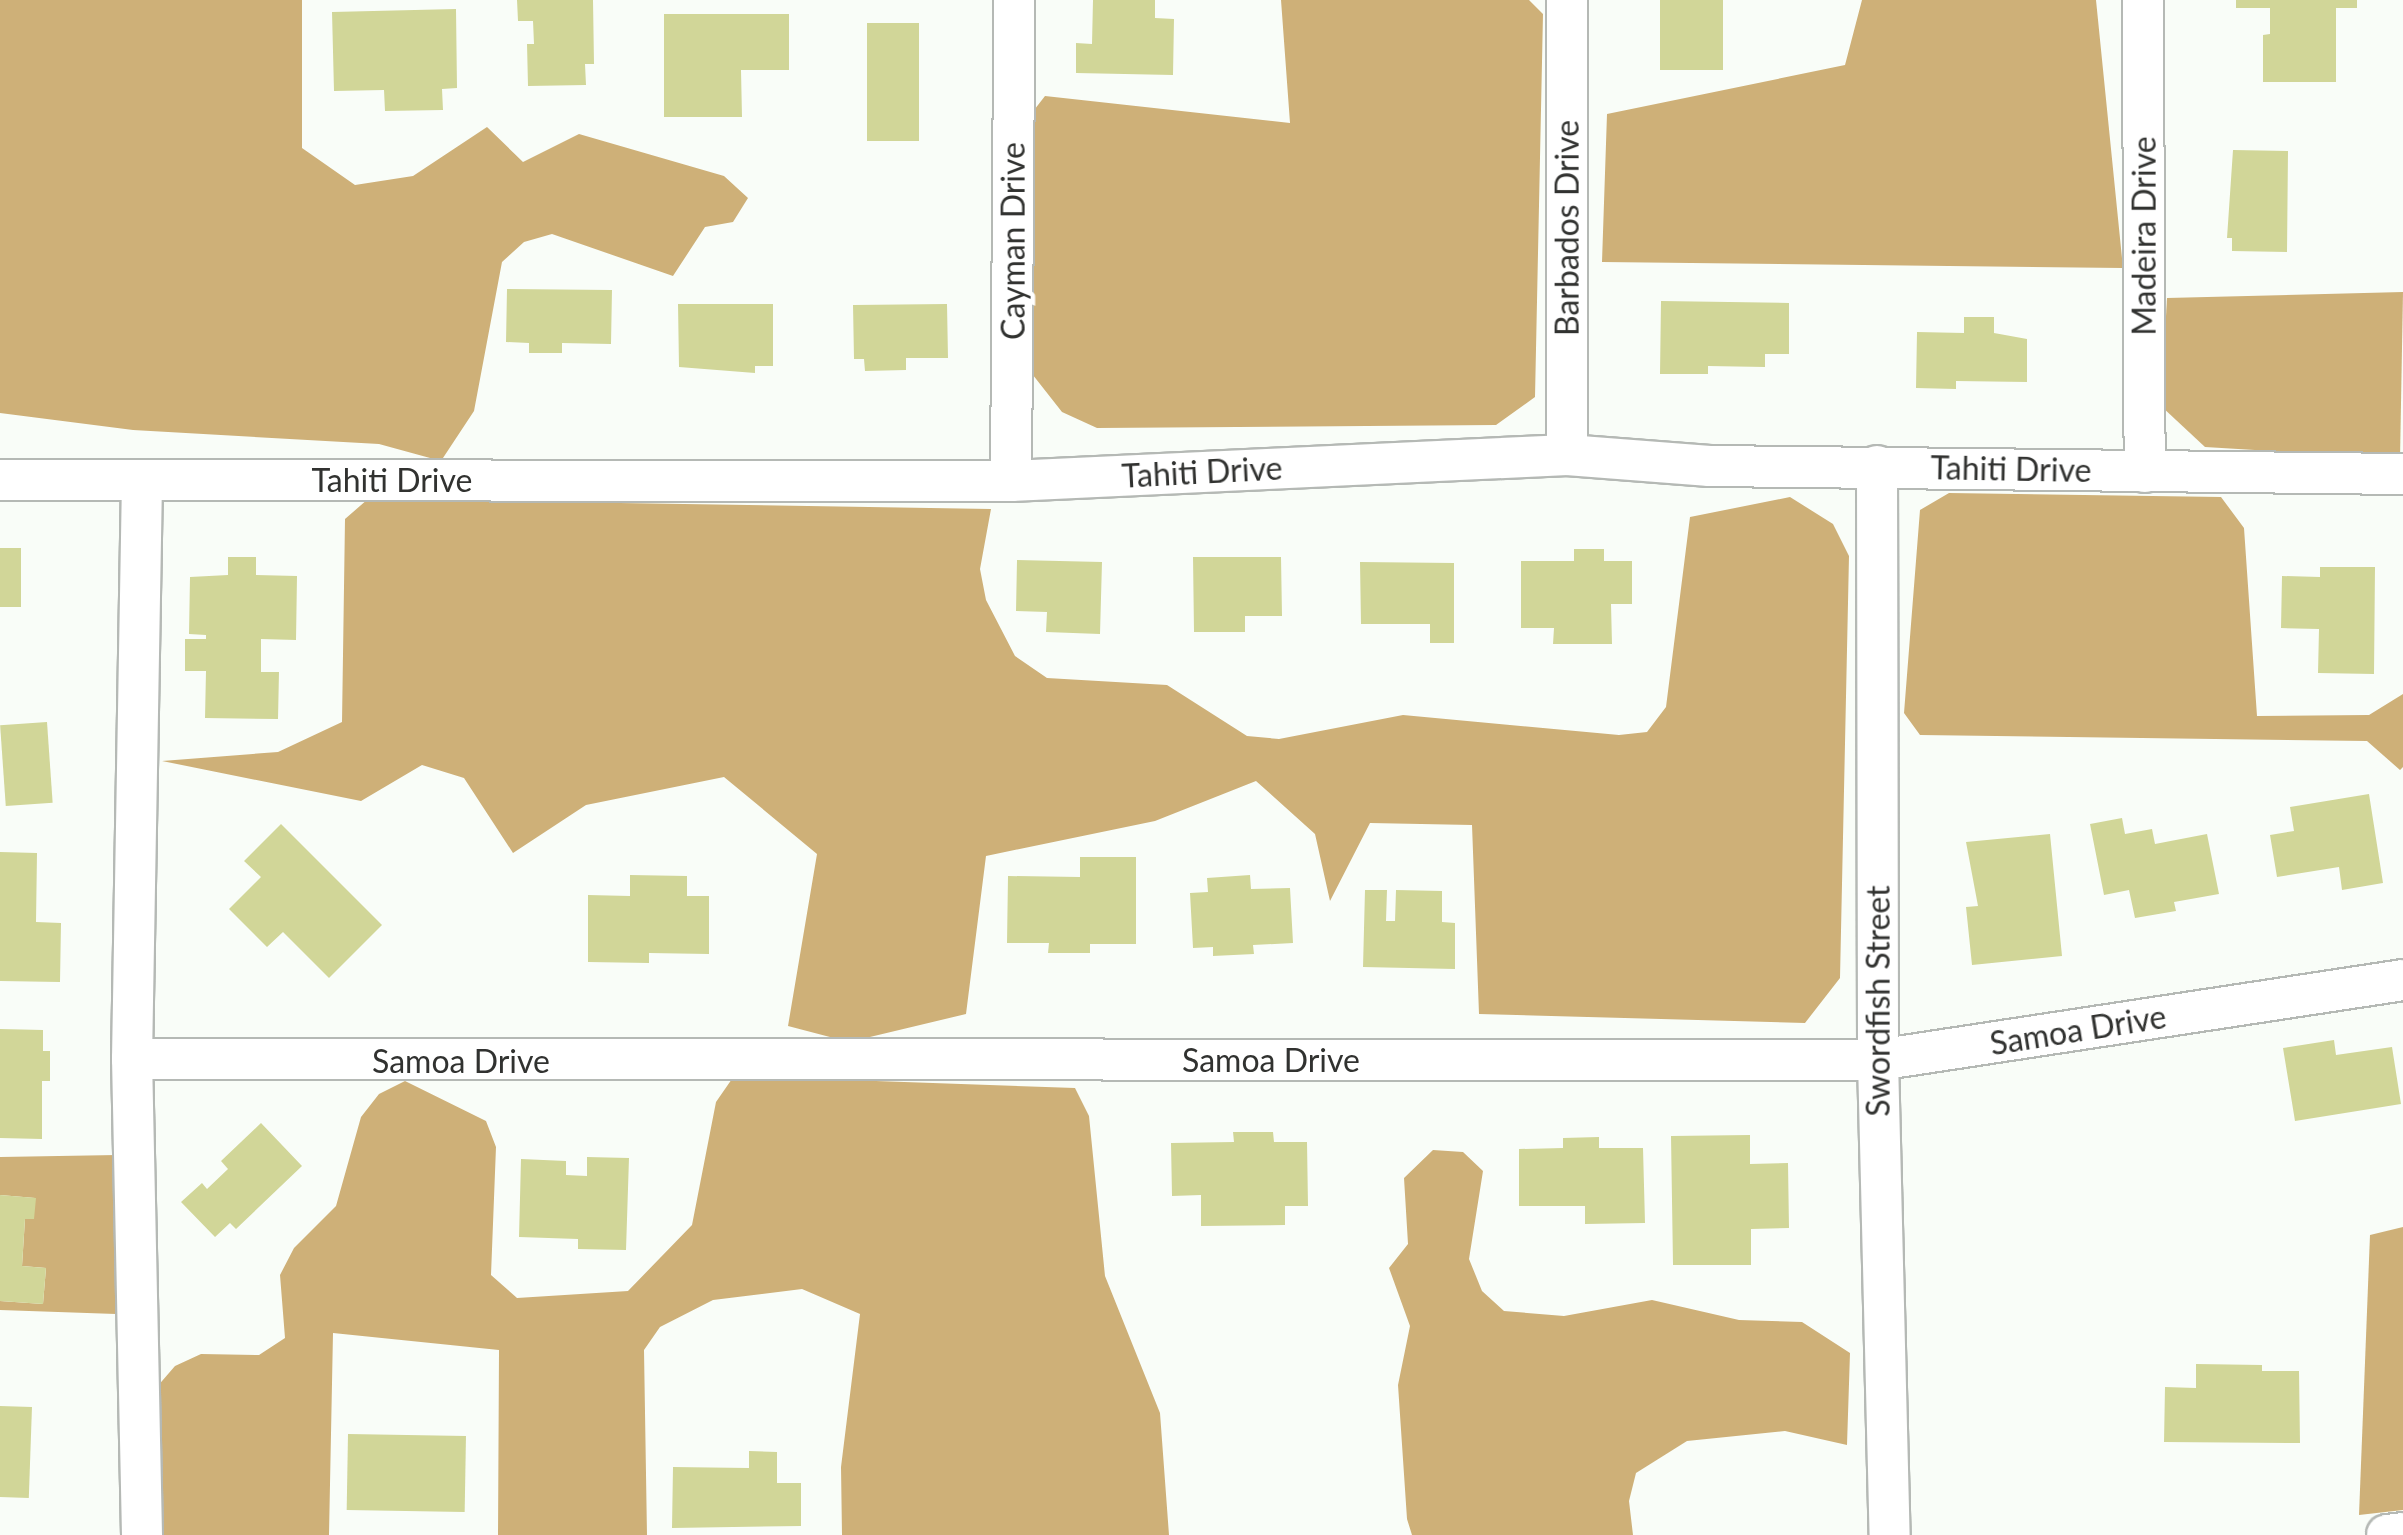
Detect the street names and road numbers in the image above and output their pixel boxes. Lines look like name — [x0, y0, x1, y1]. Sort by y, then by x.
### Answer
street label: Barbados Drive — [1548, 120, 1586, 336]
street label: Madeira Drive — [2125, 136, 2163, 336]
street label: Cayman Drive — [994, 142, 1032, 340]
street label: Tahiti Drive — [1930, 448, 2092, 490]
street label: Tahiti Drive — [1121, 449, 1283, 495]
street label: Tahiti Drive — [312, 461, 472, 499]
street label: Swordfish Street — [1859, 885, 1897, 1117]
street label: Samoa Drive — [1987, 997, 2169, 1063]
street label: Samoa Drive — [1182, 1041, 1360, 1079]
street label: Samoa Drive — [372, 1042, 550, 1080]

